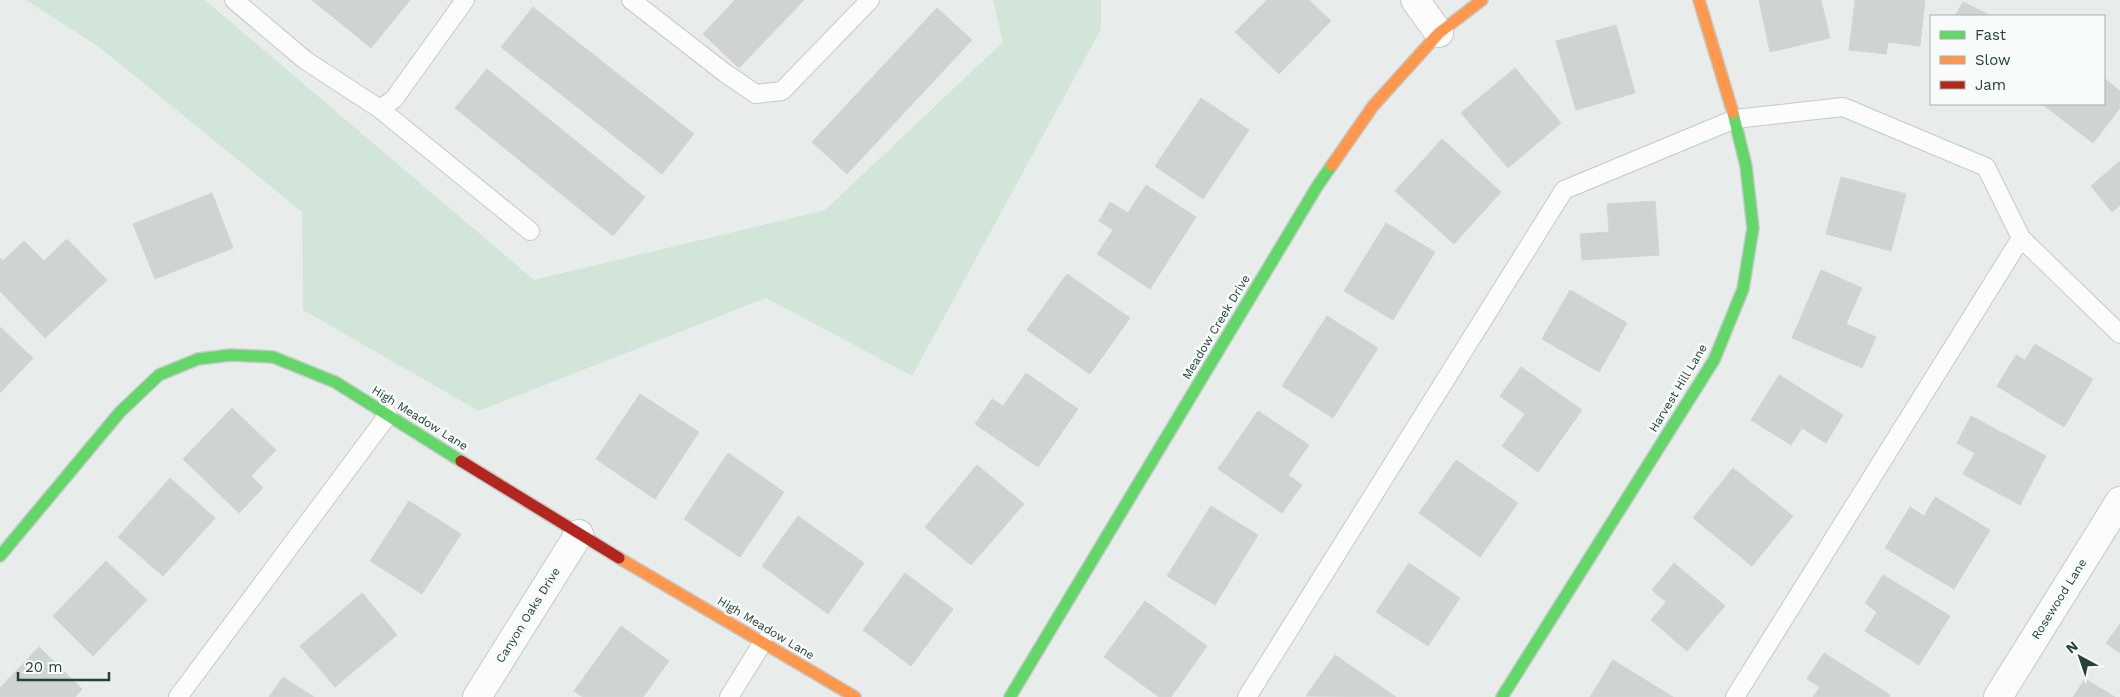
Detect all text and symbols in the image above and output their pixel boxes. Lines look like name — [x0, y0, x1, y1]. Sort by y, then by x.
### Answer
legend — [1930, 15, 2105, 105]
text: Fast — [1975, 26, 2007, 44]
text: Slow — [1975, 51, 2011, 69]
text: Jam — [1975, 76, 2006, 94]
street label: Meadow Creek Drive — [1179, 272, 1253, 382]
street label: Harvest Hill Lane — [1646, 341, 1710, 435]
street label: High Meadow Lane — [369, 383, 471, 453]
street label: Rosewood Lane — [2029, 556, 2089, 642]
street label: Canyon Oaks Drive — [493, 565, 563, 665]
street label: High Meadow Lane — [715, 594, 817, 662]
north arrow — [2055, 632, 2105, 682]
text: N — [2063, 638, 2081, 657]
scale bar — [18, 650, 109, 682]
text: 20 m — [25, 658, 63, 676]

